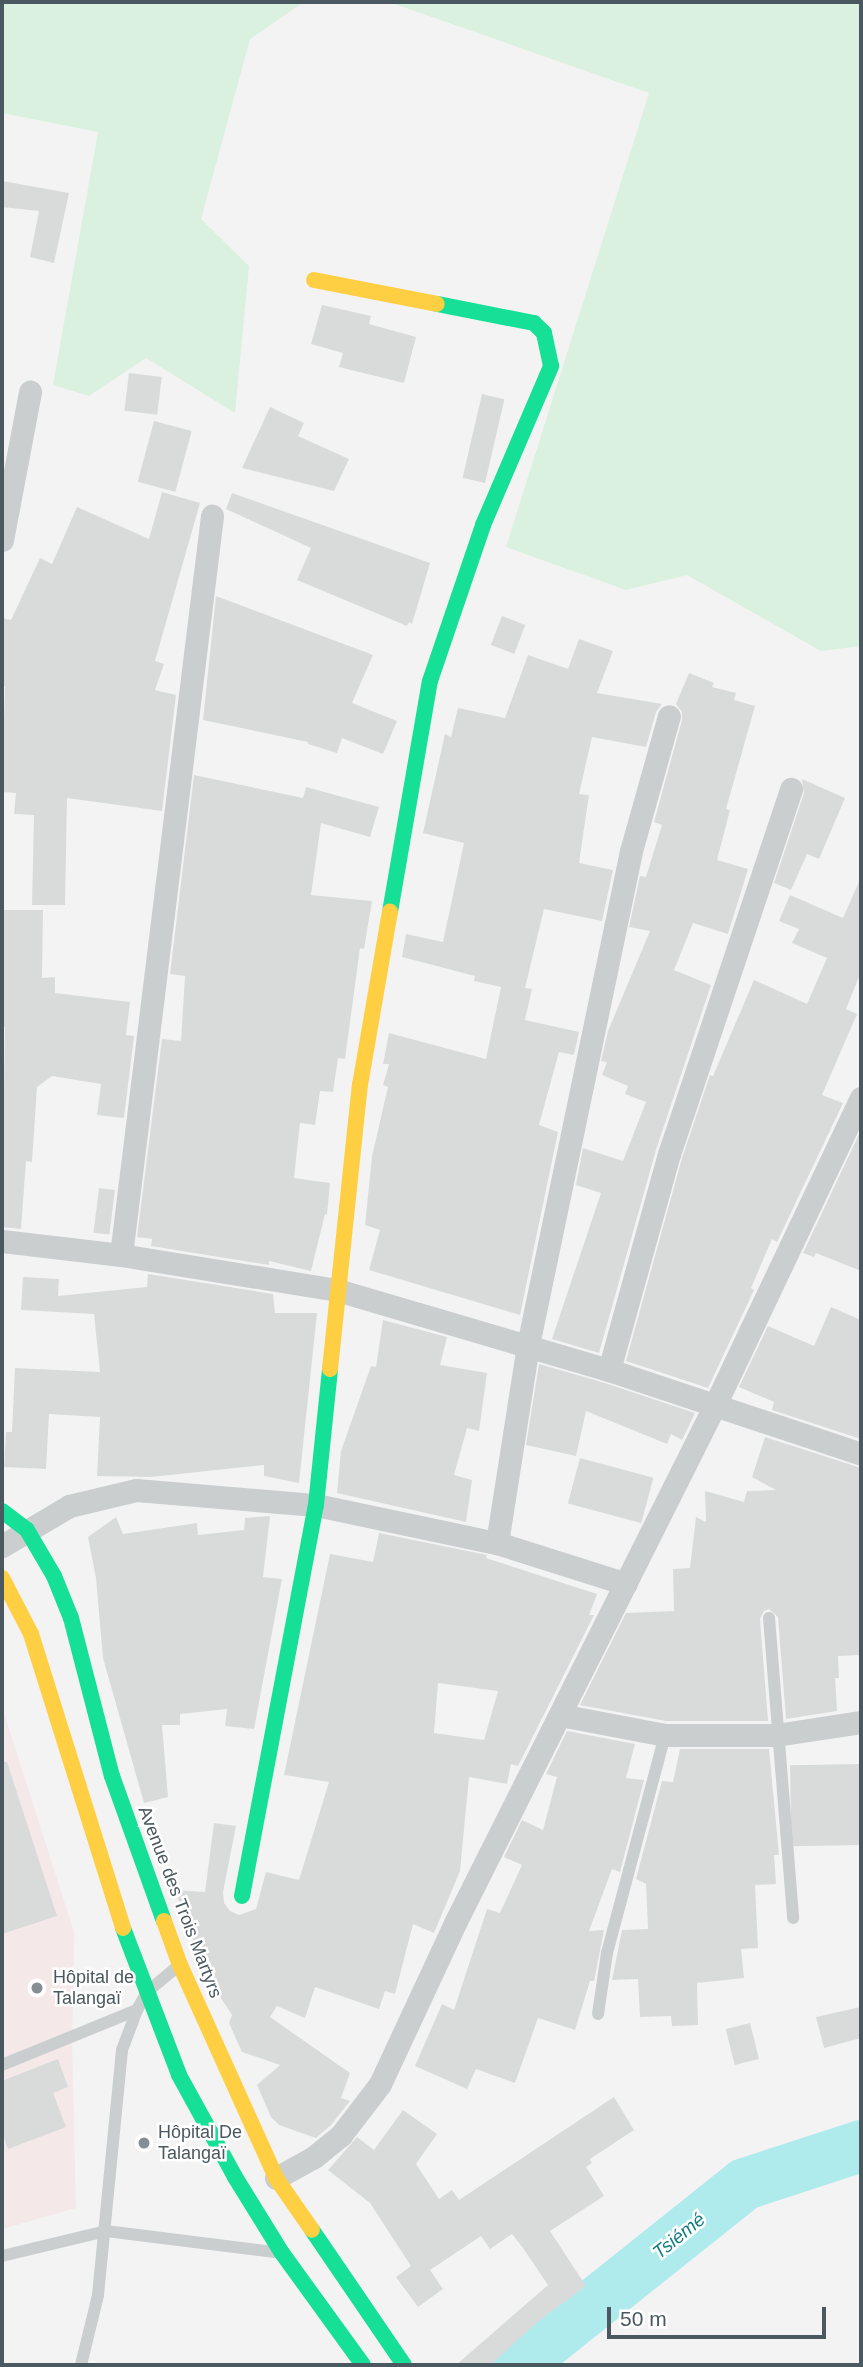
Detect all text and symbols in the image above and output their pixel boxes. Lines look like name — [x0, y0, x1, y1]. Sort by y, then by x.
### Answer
street label: Avenue des Trois Martyrs — [133, 1803, 227, 2001]
place label: Hôpital de Talangaï — [53, 1967, 134, 2010]
marker: Hôpital de Talangaï — [27, 1978, 47, 1998]
place label: Hôpital De Talangaï — [158, 2122, 242, 2164]
marker: Hôpital De Talangaï — [136, 2135, 152, 2151]
water label: Tsiémé — [648, 2208, 710, 2264]
scale bar — [611, 2294, 830, 2338]
text: 50 m — [620, 2307, 667, 2330]

